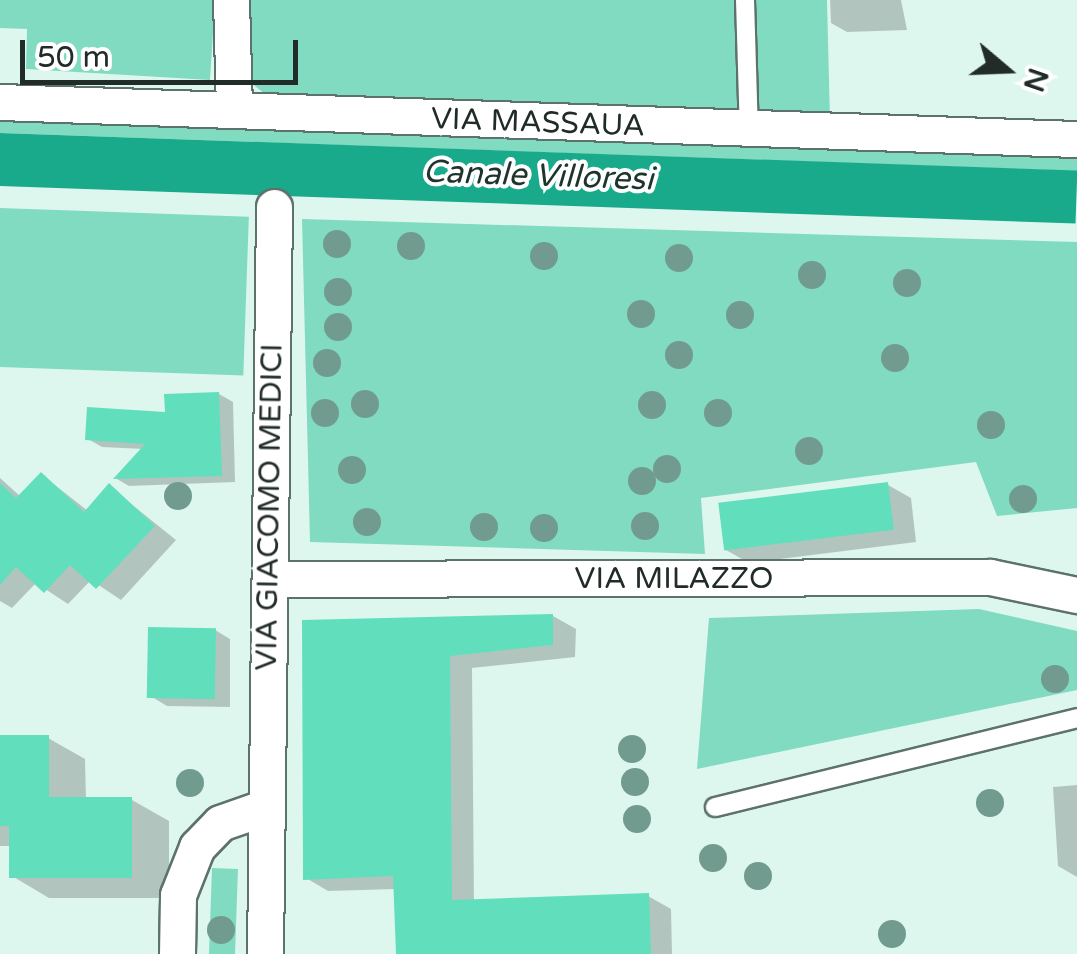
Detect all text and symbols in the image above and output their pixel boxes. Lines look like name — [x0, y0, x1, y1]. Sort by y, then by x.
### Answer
scale bar — [25, 20, 302, 82]
north arrow — [957, 20, 1057, 120]
text: 50 m — [37, 39, 110, 76]
text: N — [1016, 64, 1055, 96]
street label: VIA MASSAUA — [430, 101, 646, 145]
water label: Canale Villoresi — [422, 153, 654, 199]
street label: VIA GIACOMO MEDICI — [249, 343, 291, 671]
street label: VIA MILAZZO — [575, 561, 773, 597]

